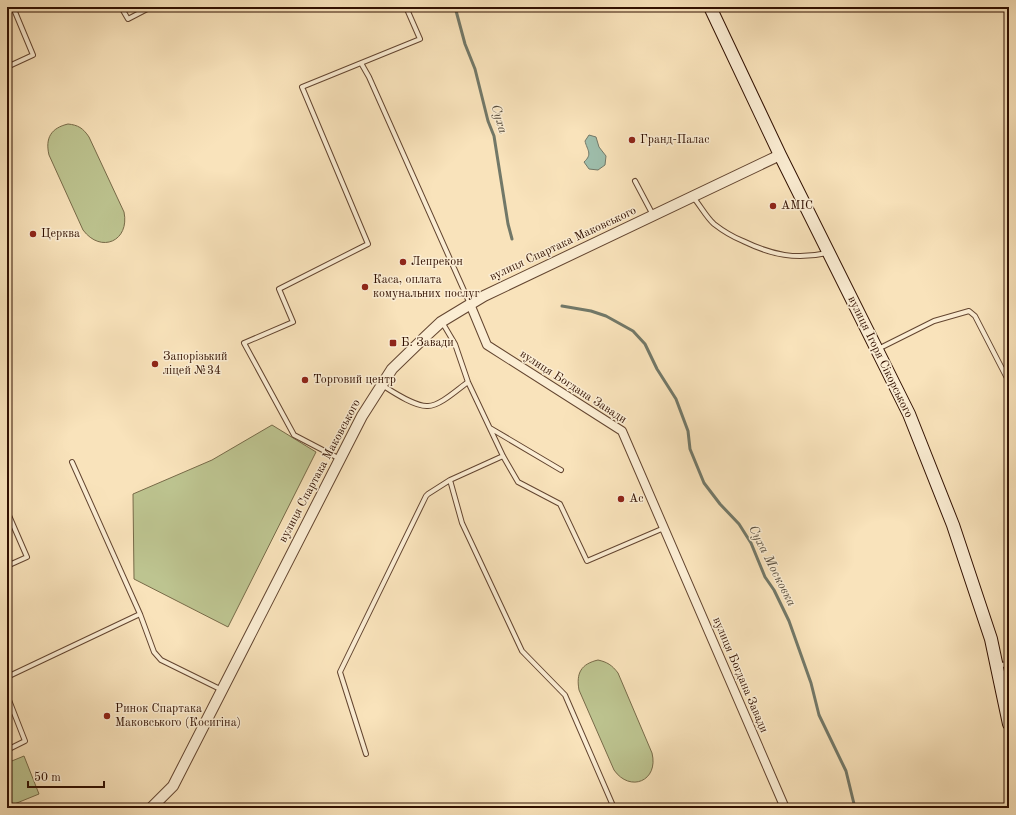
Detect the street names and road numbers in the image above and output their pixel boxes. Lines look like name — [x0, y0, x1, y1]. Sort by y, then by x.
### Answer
street label: вулиця Спартака Маковського — [488, 205, 638, 283]
street label: вулиця Ігоря Сікорського — [845, 294, 916, 420]
street label: вулиця Богдана Завади — [518, 348, 628, 426]
street label: вулиця Спартака Маковського — [277, 397, 363, 545]
street label: вулиця Богдана Завади — [710, 615, 770, 735]

